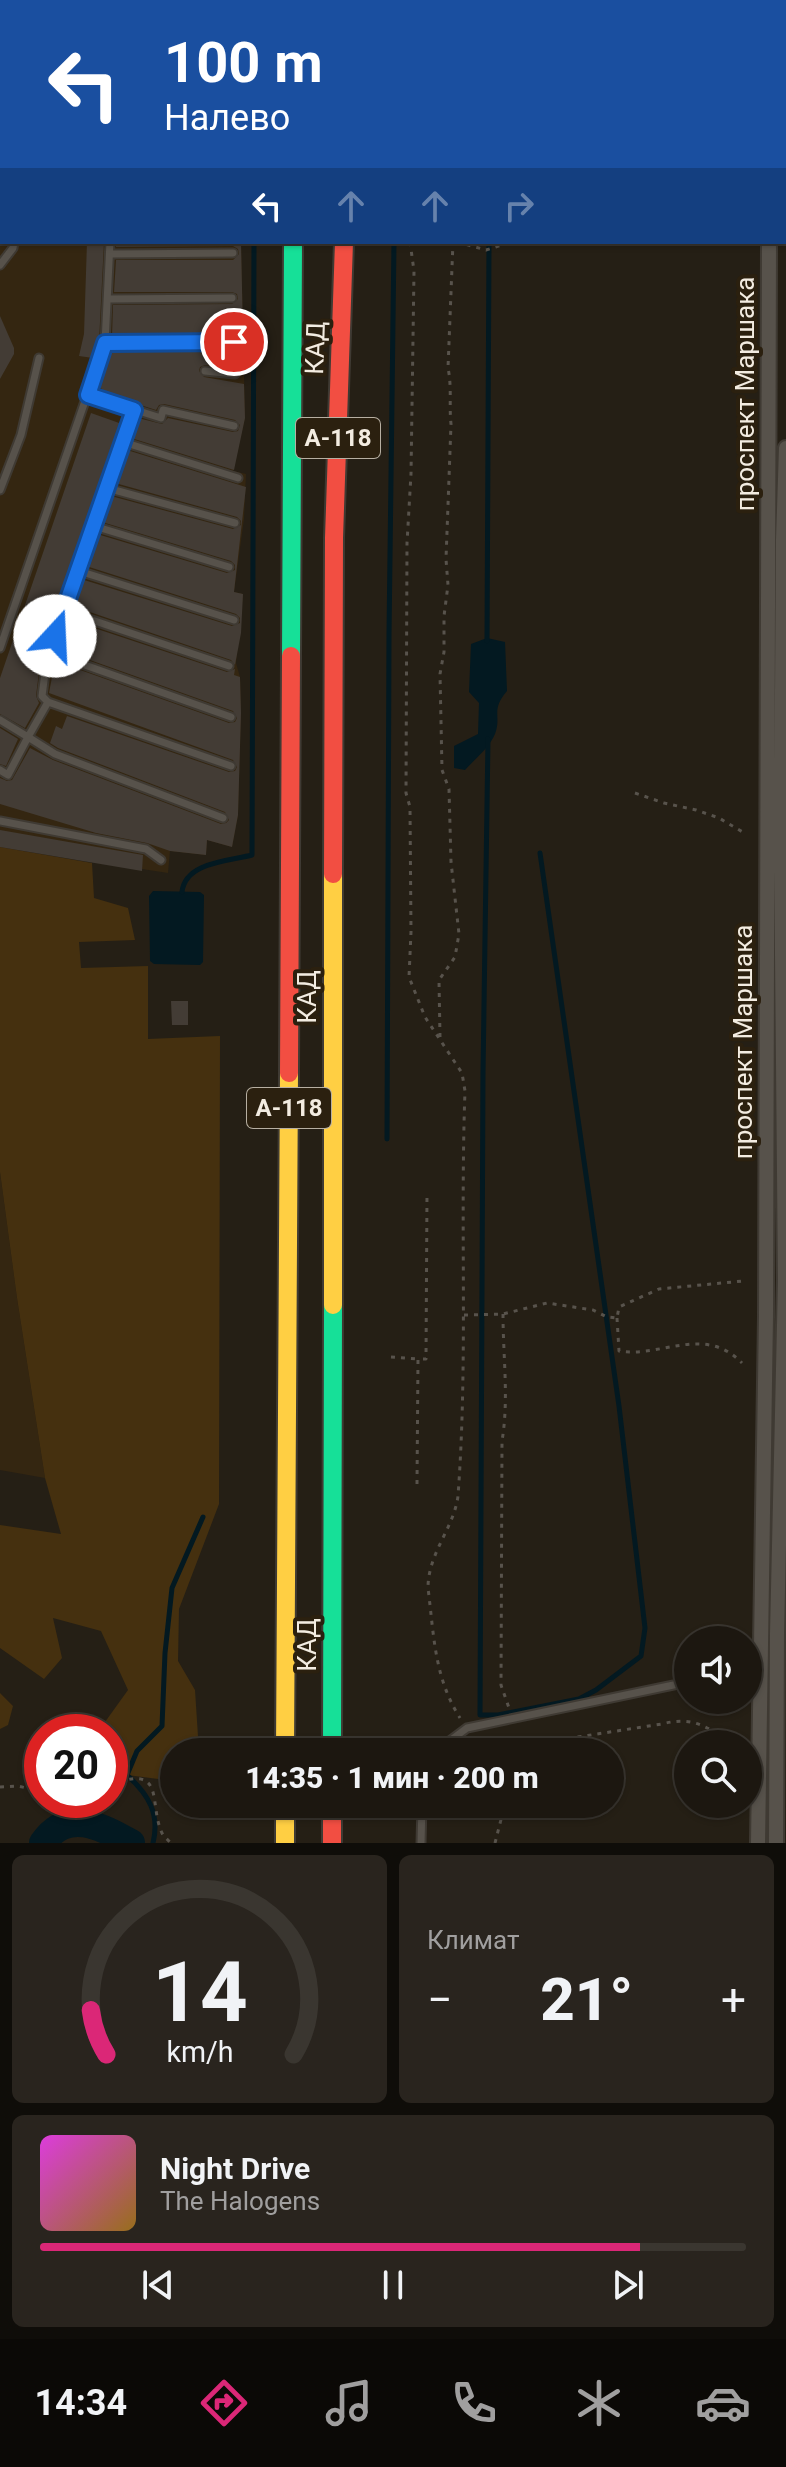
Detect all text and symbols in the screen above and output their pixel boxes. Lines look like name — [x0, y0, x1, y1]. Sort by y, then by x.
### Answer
text: 100 m — [164, 30, 323, 96]
icon: left — [32, 32, 136, 136]
text: Налево — [164, 97, 290, 139]
icon: left — [245, 184, 289, 228]
icon: ahead — [329, 184, 373, 228]
icon: ahead — [413, 184, 457, 228]
icon: right — [497, 184, 541, 228]
street label: проспект Маршака — [730, 277, 760, 511]
pin — [200, 308, 268, 376]
icon: arrive — [212, 320, 256, 364]
street label: КАД — [299, 321, 331, 375]
road number: А-118 — [296, 418, 380, 458]
position arrow — [13, 594, 97, 678]
street label: проспект Маршака — [728, 925, 758, 1159]
street label: КАД — [292, 970, 322, 1024]
road number: А-118 — [247, 1088, 331, 1128]
street label: КАД — [292, 1618, 322, 1672]
map controls — [674, 1626, 762, 1818]
button: sound — [674, 1626, 762, 1714]
speed limit sign: 20 — [24, 1714, 128, 1818]
button: search — [674, 1730, 762, 1818]
text: 14:35 · 1 мин · 200 m — [245, 1760, 539, 1795]
text: Климат — [427, 1925, 519, 1955]
text: 14 — [152, 1944, 247, 2041]
text: 21° — [540, 1964, 633, 2035]
text: − — [427, 1974, 452, 2026]
text: + — [721, 1974, 746, 2026]
text: km/h — [166, 2035, 233, 2069]
text: Night Drive — [160, 2151, 310, 2186]
text: The Halogens — [160, 2186, 320, 2216]
icon: previous — [136, 2263, 180, 2307]
icon: pause — [371, 2263, 415, 2307]
icon: next — [606, 2263, 650, 2307]
icon: directions — [196, 2375, 252, 2431]
icon: music — [321, 2375, 377, 2431]
icon: phone — [446, 2375, 502, 2431]
icon: climate — [571, 2375, 627, 2431]
icon: car — [695, 2375, 751, 2431]
text: 14:34 — [34, 2382, 127, 2424]

